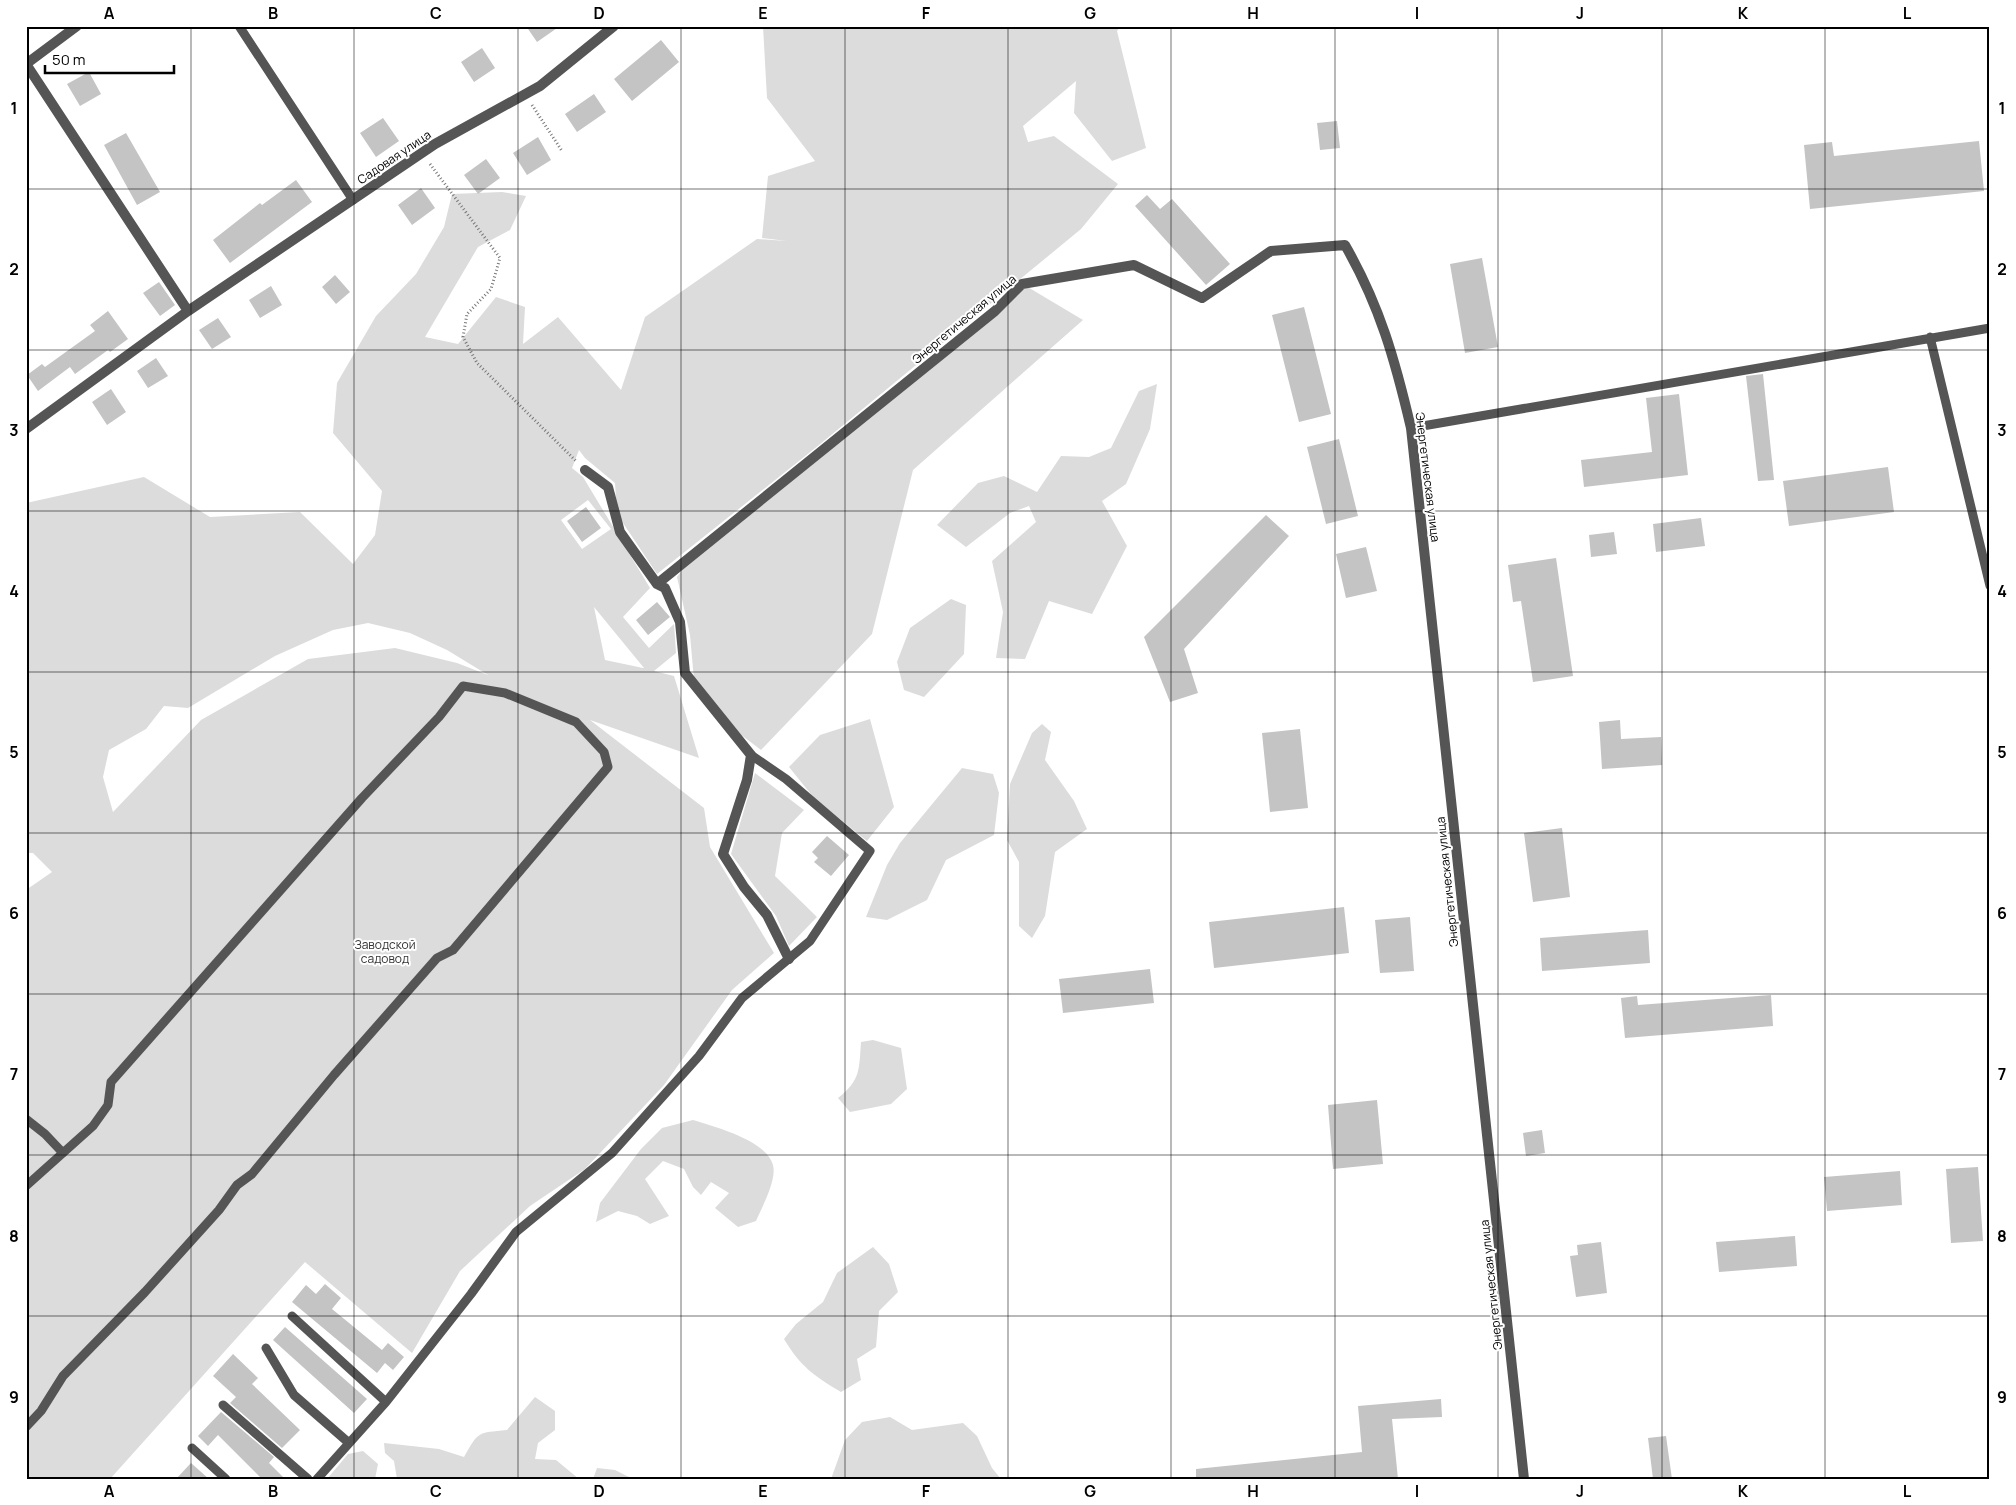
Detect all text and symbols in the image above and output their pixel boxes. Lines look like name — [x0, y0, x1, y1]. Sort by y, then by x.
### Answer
text: A — [104, 2, 115, 24]
text: B — [268, 2, 278, 24]
text: C — [430, 2, 442, 24]
text: D — [593, 2, 605, 24]
text: E — [758, 2, 768, 24]
text: F — [922, 2, 931, 24]
text: G — [1084, 2, 1096, 24]
text: H — [1247, 2, 1259, 24]
text: I — [1415, 2, 1419, 24]
text: J — [1576, 2, 1584, 24]
text: K — [1738, 2, 1749, 24]
text: L — [1903, 2, 1912, 24]
scale bar — [45, 42, 174, 74]
text: 50 m — [52, 49, 86, 70]
text: 1 — [10, 97, 18, 119]
text: 1 — [1998, 97, 2006, 119]
street label: Садовая улица — [354, 126, 434, 188]
text: 2 — [9, 258, 19, 280]
text: 2 — [1997, 258, 2007, 280]
street label: Энергетическая улица — [908, 270, 1020, 368]
street label: Энергетическая улица — [1412, 411, 1444, 543]
text: 3 — [9, 419, 19, 441]
text: 3 — [1997, 419, 2007, 441]
text: 4 — [9, 580, 19, 602]
text: 4 — [1997, 580, 2007, 602]
text: 5 — [9, 741, 19, 763]
text: 5 — [1997, 741, 2007, 763]
street label: Энергетическая улица — [1432, 816, 1462, 948]
text: 6 — [9, 902, 19, 924]
text: 6 — [1997, 902, 2007, 924]
park label: Заводской садовод — [355, 936, 415, 967]
text: 7 — [10, 1063, 18, 1085]
text: 7 — [1998, 1063, 2006, 1085]
street label: Энергетическая улица — [1476, 1219, 1506, 1351]
text: 8 — [9, 1225, 19, 1247]
text: 8 — [1997, 1225, 2007, 1247]
text: 9 — [9, 1386, 19, 1408]
text: 9 — [1997, 1386, 2007, 1408]
text: A — [104, 1480, 115, 1502]
text: B — [268, 1480, 278, 1502]
text: C — [430, 1480, 442, 1502]
text: D — [593, 1480, 605, 1502]
text: E — [758, 1480, 768, 1502]
text: F — [922, 1480, 931, 1502]
text: G — [1084, 1480, 1096, 1502]
text: H — [1247, 1480, 1259, 1502]
text: I — [1415, 1480, 1419, 1502]
text: J — [1576, 1480, 1584, 1502]
text: K — [1738, 1480, 1749, 1502]
text: L — [1903, 1480, 1912, 1502]

